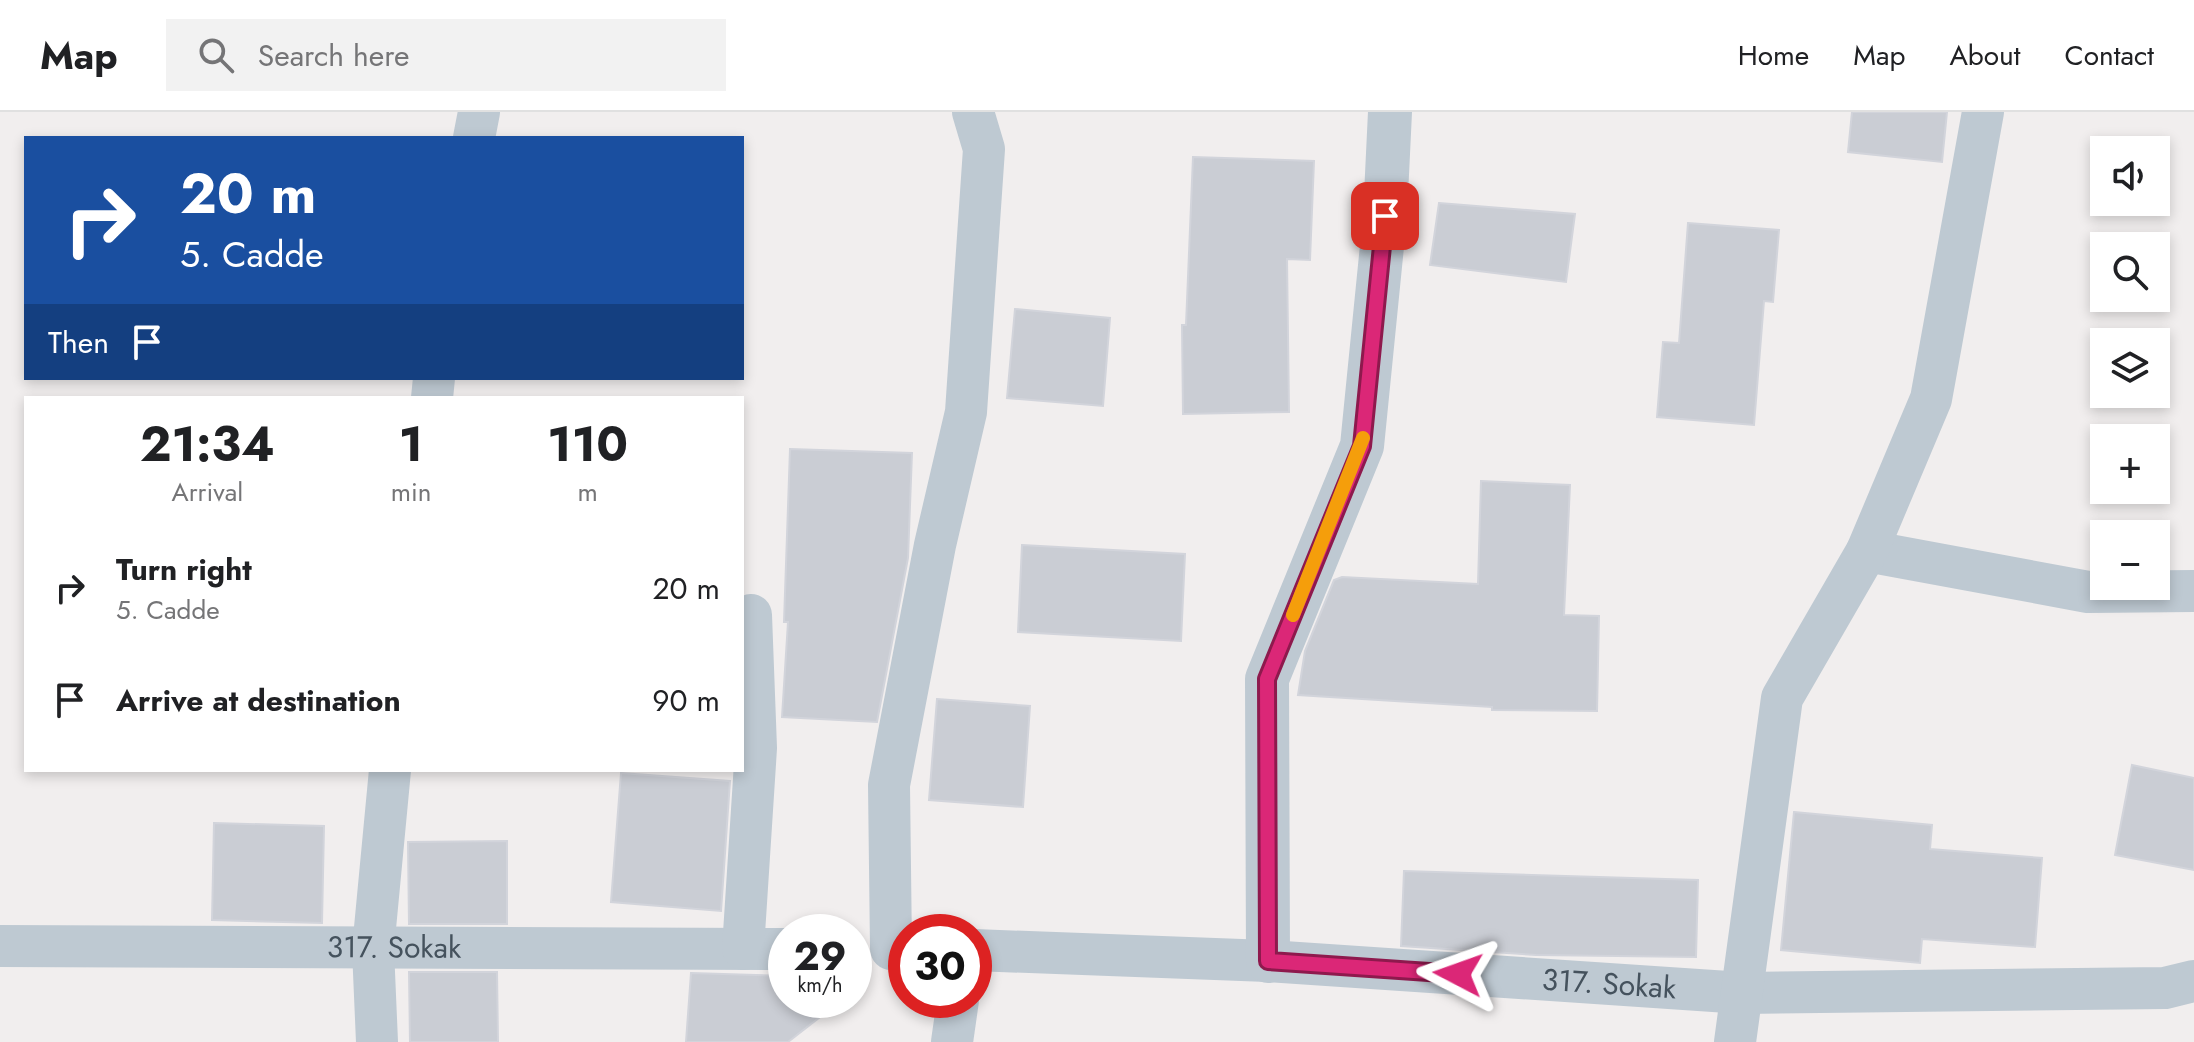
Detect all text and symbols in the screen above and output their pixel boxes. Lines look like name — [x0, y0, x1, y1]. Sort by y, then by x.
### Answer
search box — [166, 19, 726, 91]
text: Map — [40, 28, 118, 83]
icon: search — [194, 33, 238, 77]
text: Search here — [258, 34, 410, 77]
text: Home — [1738, 35, 1809, 76]
text: Map — [1853, 35, 1905, 76]
text: About — [1949, 35, 2021, 76]
text: Contact — [2065, 35, 2154, 76]
map controls — [2090, 136, 2170, 600]
button: sound — [2090, 136, 2170, 216]
text: 20 m — [180, 153, 317, 234]
icon: right — [48, 168, 152, 272]
pin — [1351, 182, 1419, 250]
icon: arrive — [1363, 194, 1407, 238]
text: 5. Cadde — [180, 228, 323, 280]
button: search — [2090, 232, 2170, 312]
icon: arrive — [125, 320, 169, 364]
text: Then — [48, 321, 109, 364]
button: layers — [2090, 328, 2170, 408]
text: 21:34 — [140, 410, 275, 479]
text: 1 — [399, 410, 423, 479]
text: 110 — [547, 410, 628, 479]
button: + — [2090, 424, 2170, 504]
text: Arrival — [171, 473, 243, 511]
text: min — [391, 473, 431, 511]
text: m — [578, 473, 598, 511]
button: − — [2090, 520, 2170, 600]
text: Turn right — [116, 548, 252, 591]
icon: right — [48, 566, 92, 610]
text: 20 m — [653, 567, 720, 610]
text: 5. Cadde — [116, 591, 220, 629]
icon: arrive — [48, 678, 92, 722]
text: Arrive at destination — [116, 679, 401, 722]
text: 90 m — [652, 679, 720, 722]
speed limit sign: 30 — [888, 914, 992, 1018]
street label: 317. Sokak — [327, 925, 462, 969]
text: 29 — [794, 927, 847, 985]
position arrow — [1416, 932, 1500, 1016]
street label: 317. Sokak — [1541, 958, 1678, 1009]
text: km/h — [797, 971, 843, 1000]

